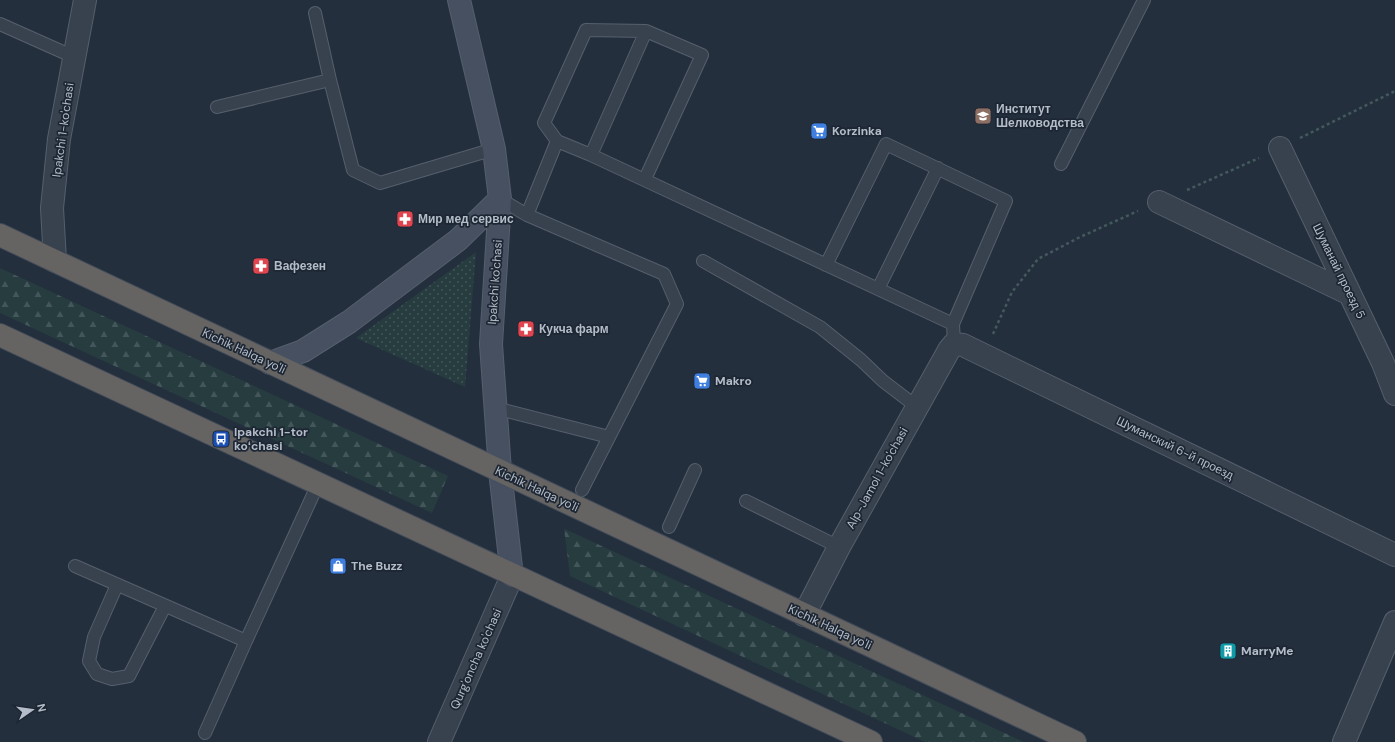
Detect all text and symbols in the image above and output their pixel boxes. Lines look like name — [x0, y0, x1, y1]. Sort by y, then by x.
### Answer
street label: Ipakchi 1-ko'chasi — [48, 82, 78, 178]
place label: Институт Шелководства — [996, 101, 1084, 131]
school or university icon: Институт Шелководства — [973, 106, 993, 126]
supermarket icon: Korzinka — [809, 121, 829, 141]
place label: Korzinka — [832, 123, 882, 139]
pharmacy icon: Мир мед сервис — [395, 209, 415, 229]
place label: Мир мед сервис — [418, 211, 514, 227]
street label: Шуманай проезд 5 — [1309, 221, 1369, 321]
street label: Ipakchi ko'chasi — [484, 239, 506, 325]
pharmacy icon: Вафезен — [251, 256, 271, 276]
place label: Вафезен — [274, 258, 326, 274]
pharmacy icon: Кукча фарм — [516, 319, 536, 339]
place label: Кукча фарм — [539, 321, 609, 337]
street label: Kichik Halqa yo'li — [200, 325, 289, 377]
supermarket icon: Makro — [692, 371, 712, 391]
place label: Makro — [715, 373, 752, 389]
street label: Шуманский 6-й проезд — [1114, 413, 1236, 483]
place label: Ipakchi 1-tor koʻchasi — [234, 424, 308, 454]
street label: Alp-Jamol 1-ko'chasi — [842, 424, 912, 532]
bus stop icon: Ipakchi 1-tor koʻchasi — [211, 429, 231, 449]
street label: Kichik Halqa yo'li — [493, 463, 582, 515]
shop icon: The Buzz — [328, 556, 348, 576]
place label: The Buzz — [351, 558, 403, 574]
street label: Kichik Halqa yo'li — [786, 601, 875, 653]
street label: Qurg'oncha ko'chasi — [447, 606, 505, 712]
building icon: MarryMe — [1218, 641, 1238, 661]
place label: MarryMe — [1241, 643, 1294, 659]
north arrow — [12, 690, 52, 730]
text: N — [34, 702, 49, 713]

